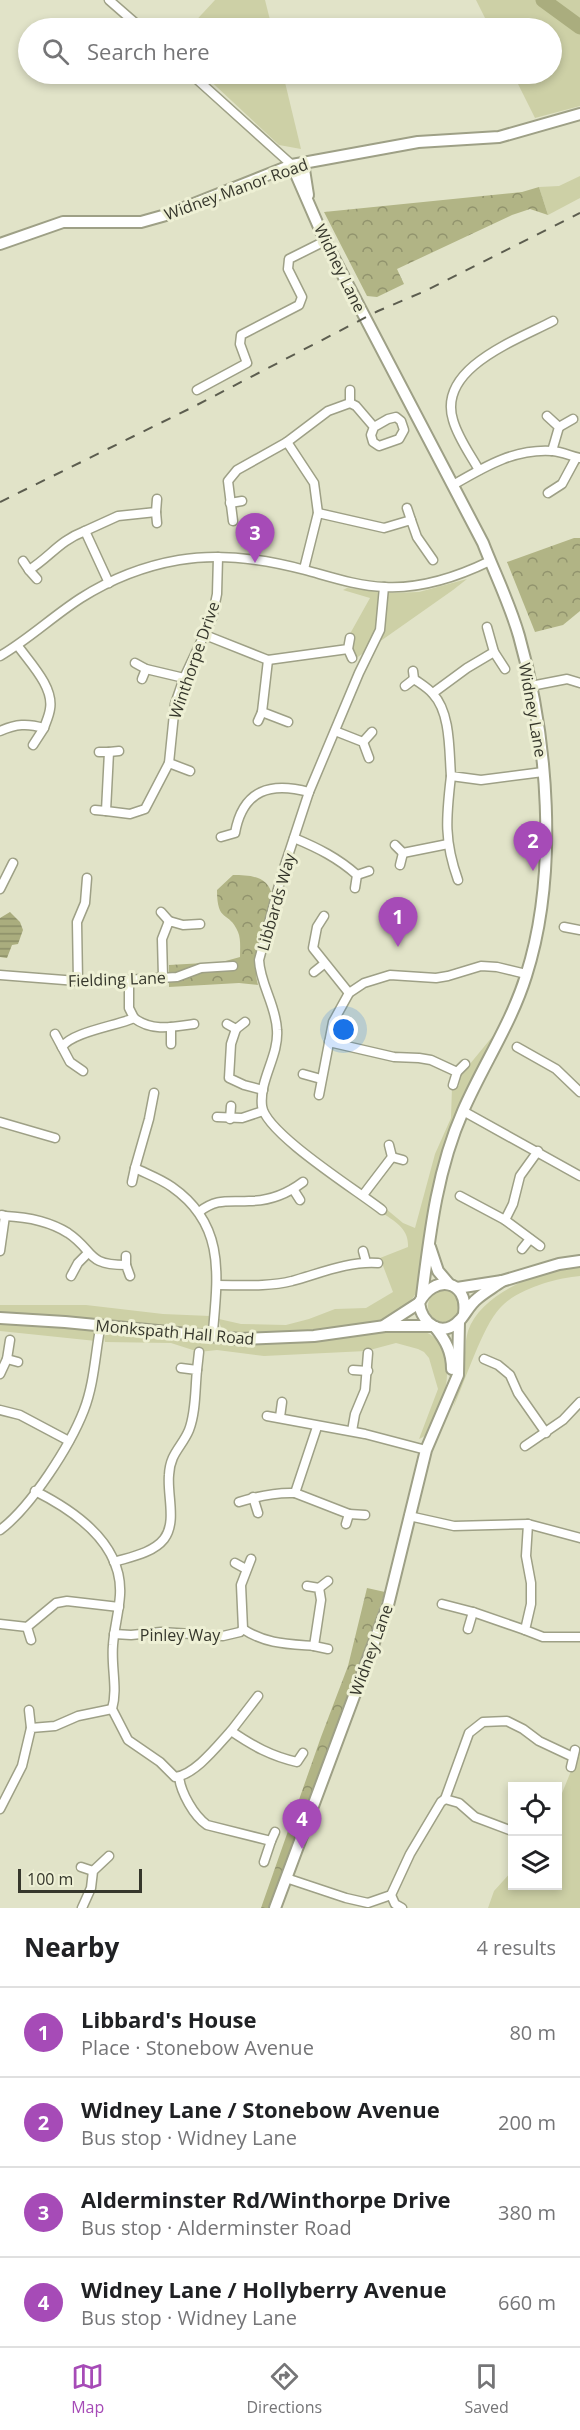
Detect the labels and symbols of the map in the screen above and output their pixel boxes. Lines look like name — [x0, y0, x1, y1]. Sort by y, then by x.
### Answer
street label: Widney Manor Road — [161, 153, 311, 225]
street label: Widney Lane — [309, 220, 371, 316]
pin: 3 — [236, 514, 274, 563]
street label: Winthorpe Drive — [164, 599, 224, 721]
street label: Widney Lane — [514, 661, 552, 759]
pin: 2 — [514, 822, 552, 871]
street label: Libbards Way — [252, 850, 301, 953]
pin: 1 — [378, 898, 418, 947]
street label: Fielding Lane — [68, 966, 166, 992]
your location — [329, 1015, 358, 1044]
street label: Monkspath Hall Road — [95, 1314, 255, 1350]
street label: Widney Lane — [344, 1601, 398, 1699]
street label: Pinley Way — [140, 1624, 221, 1646]
pin: 4 — [282, 1800, 322, 1849]
scale bar — [18, 1866, 142, 1894]

